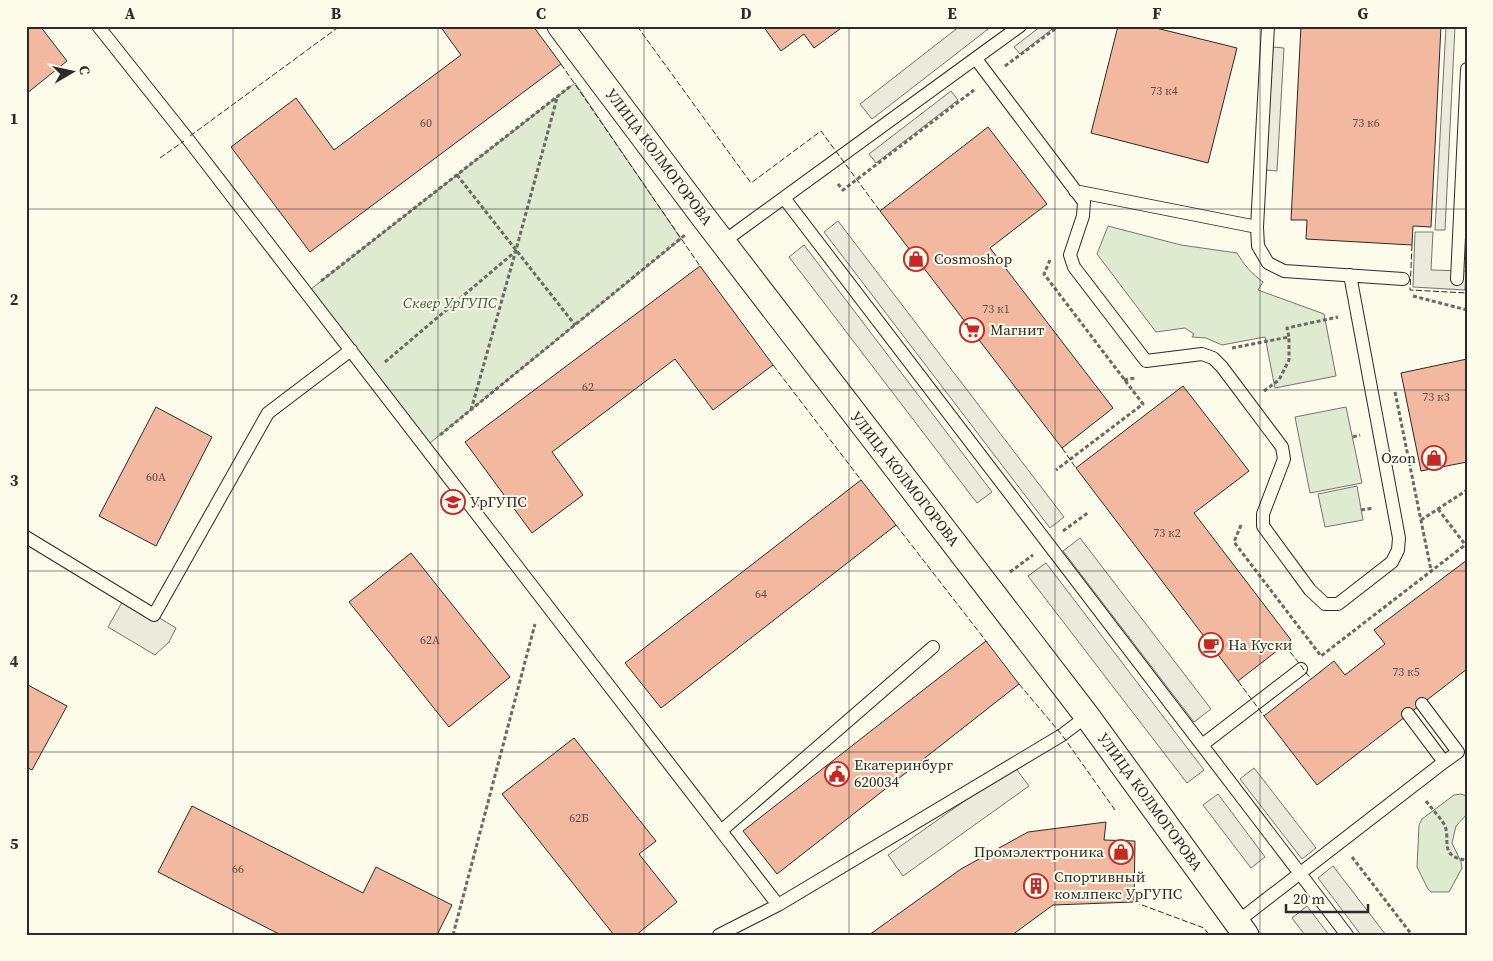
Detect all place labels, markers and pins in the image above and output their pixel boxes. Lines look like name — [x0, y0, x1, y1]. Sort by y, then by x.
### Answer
shop icon: Cosmoshop — [903, 246, 929, 272]
place label: Cosmoshop — [934, 248, 1012, 269]
supermarket icon: Магнит — [959, 317, 985, 343]
place label: Магнит — [990, 319, 1045, 340]
shop icon: Ozon — [1421, 445, 1447, 471]
place label: Ozon — [1381, 447, 1416, 468]
school or university icon: УрГУПС — [440, 489, 466, 515]
place label: УрГУПС — [470, 491, 527, 512]
cafe icon: На Куски — [1198, 632, 1224, 658]
place label: На Куски — [1228, 634, 1293, 655]
place label: Екатеринбург 620034 — [854, 754, 953, 792]
public building icon: Екатеринбург 620034 — [824, 761, 850, 787]
shop icon: Промэлектроника — [1108, 839, 1134, 865]
place label: Промэлектроника — [974, 841, 1104, 862]
place label: Спортивный комлпекс УрГУПС — [1054, 866, 1182, 904]
building icon: Спортивный комлпекс УрГУПС — [1023, 873, 1049, 899]

